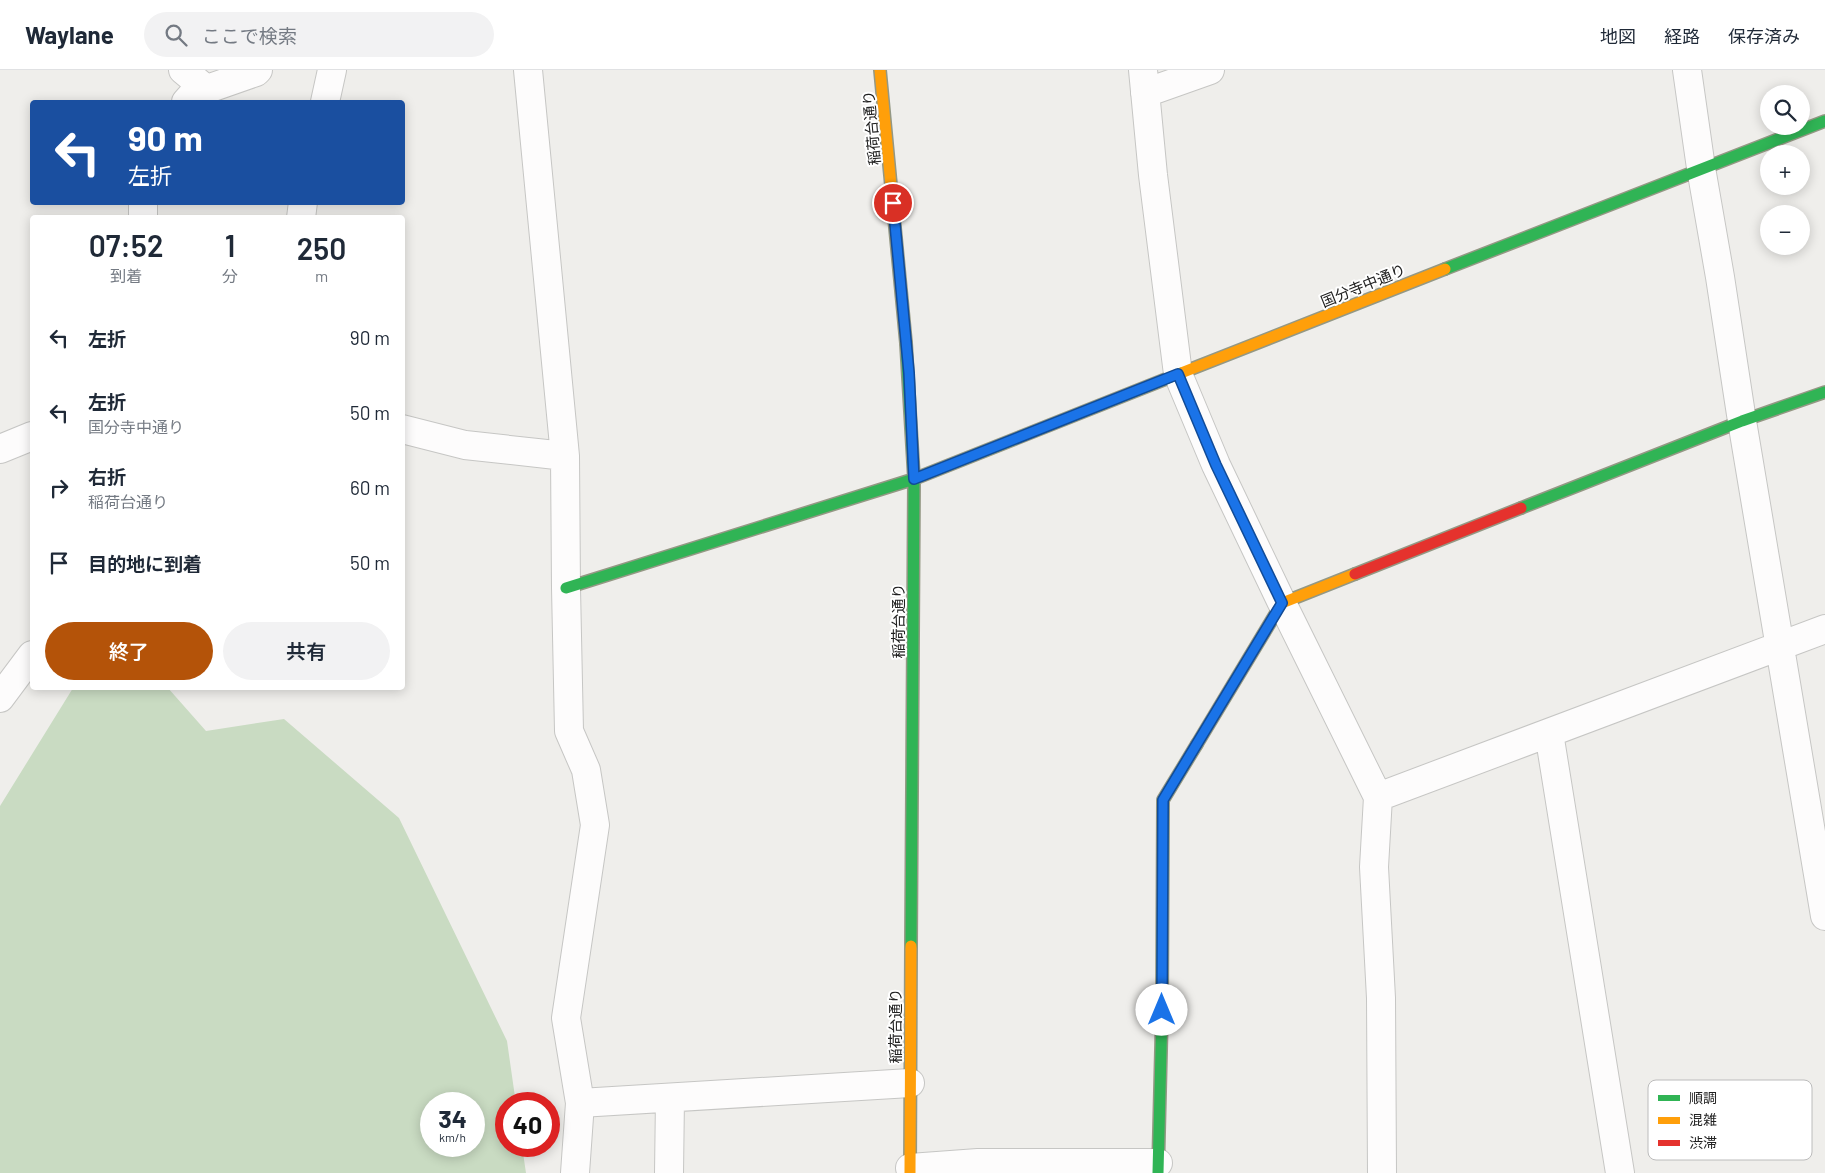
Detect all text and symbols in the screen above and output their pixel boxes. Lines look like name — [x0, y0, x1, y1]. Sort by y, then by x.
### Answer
search box — [144, 12, 494, 57]
text: Waylane — [25, 20, 114, 49]
icon: search — [162, 21, 190, 49]
text: ここで検索 — [202, 24, 297, 47]
text: 地図 — [1600, 25, 1636, 47]
text: 経路 — [1664, 25, 1700, 47]
text: 保存済み — [1728, 25, 1800, 47]
map controls — [1760, 85, 1810, 255]
button: search — [1760, 85, 1810, 135]
street label: 稲荷台通り — [859, 90, 883, 166]
text: 90 m — [128, 116, 203, 158]
icon: left — [45, 120, 110, 185]
button: + — [1760, 145, 1810, 195]
text: 左折 — [128, 162, 172, 188]
pin — [872, 182, 914, 224]
icon: arrive — [879, 189, 907, 217]
button: − — [1760, 205, 1810, 255]
text: 07:52 — [89, 227, 163, 263]
text: 1 — [225, 227, 235, 263]
text: 250 — [297, 230, 346, 266]
street label: 国分寺中通り — [1318, 260, 1408, 310]
text: 到着 — [110, 266, 142, 285]
text: 分 — [222, 266, 238, 285]
text: m — [315, 266, 328, 285]
icon: left — [45, 324, 73, 352]
text: 90 m — [350, 326, 390, 349]
text: 左折 — [88, 327, 126, 350]
text: 左折 — [88, 390, 126, 413]
icon: left — [45, 399, 73, 427]
text: 50 m — [350, 401, 390, 424]
text: 国分寺中通り — [88, 417, 184, 436]
text: 右折 — [88, 465, 126, 488]
icon: right — [45, 474, 73, 502]
text: 60 m — [350, 476, 390, 499]
text: 稲荷台通り — [88, 492, 168, 511]
icon: arrive — [45, 549, 73, 577]
text: 50 m — [350, 551, 390, 574]
text: 目的地に到着 — [88, 552, 202, 575]
street label: 稲荷台通り — [889, 583, 907, 659]
button: 終了 — [45, 622, 213, 680]
button: 共有 — [223, 622, 390, 680]
position arrow — [1135, 983, 1187, 1035]
street label: 稲荷台通り — [886, 988, 904, 1064]
legend — [1648, 1080, 1812, 1160]
text: 順調 — [1689, 1089, 1717, 1106]
speed limit sign: 40 — [495, 1092, 560, 1157]
text: 34 — [438, 1103, 467, 1133]
text: 混雑 — [1689, 1111, 1717, 1128]
text: km/h — [439, 1130, 466, 1144]
text: 渋滞 — [1689, 1134, 1717, 1151]

